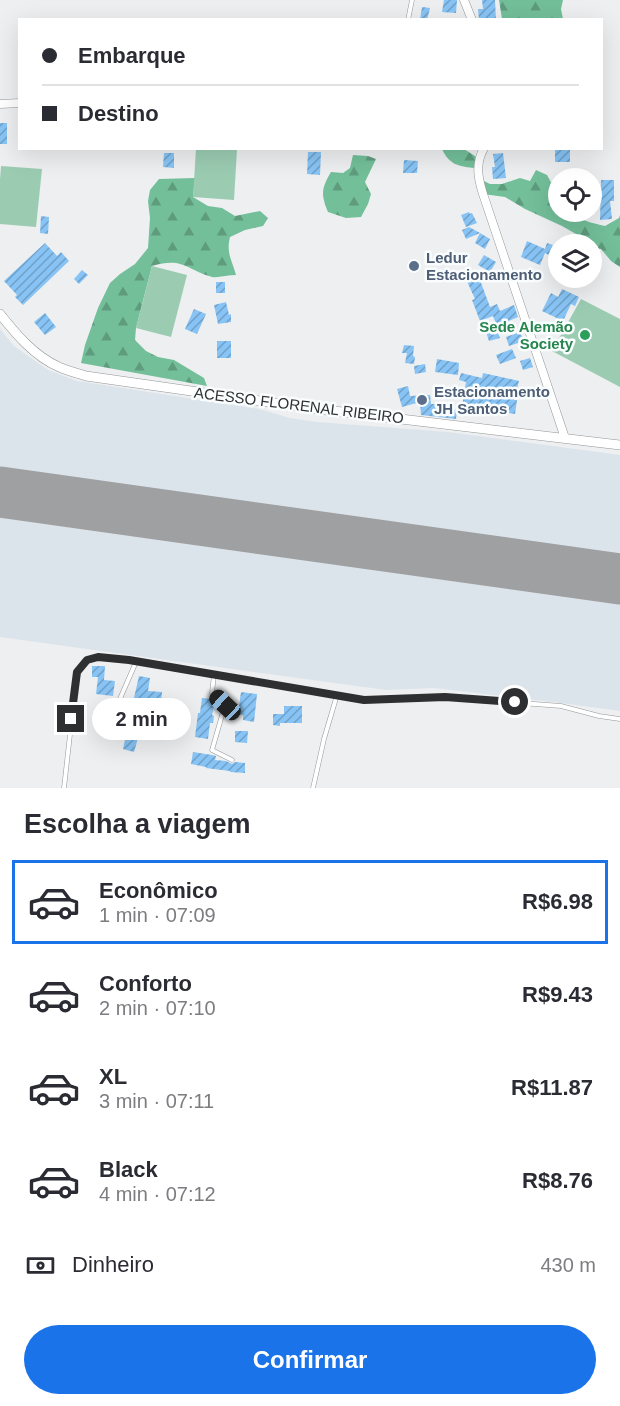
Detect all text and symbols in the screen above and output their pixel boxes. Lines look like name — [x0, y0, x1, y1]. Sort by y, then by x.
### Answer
text: Embarque — [78, 43, 186, 68]
text: Destino — [78, 101, 159, 126]
map controls — [548, 168, 602, 288]
button: locate — [548, 168, 602, 222]
button: layers — [548, 234, 602, 288]
place label: Ledur Estacionamento — [426, 249, 542, 283]
marker: Ledur Estacionamento — [407, 259, 421, 273]
place label: Sede Alemão Society — [479, 318, 574, 352]
marker: Sede Alemão Society — [578, 328, 592, 342]
place label: Estacionamento JH Santos — [434, 383, 550, 417]
street label: ACESSO FLORENAL RIBEIRO — [193, 384, 405, 426]
marker: Estacionamento JH Santos — [415, 393, 429, 407]
car — [206, 686, 244, 724]
route start — [501, 688, 528, 715]
callout: 2 min — [92, 698, 191, 740]
route end — [57, 705, 84, 732]
text: 2 min — [115, 708, 168, 730]
text: Escolha a viagem — [24, 809, 251, 839]
icon: car — [27, 875, 81, 929]
text: Econômico — [99, 878, 218, 903]
text: R$6.98 — [522, 889, 593, 914]
text: 1 min · 07:09 — [99, 904, 216, 926]
icon: car — [27, 968, 81, 1022]
text: Conforto — [99, 971, 192, 996]
text: R$9.43 — [522, 982, 593, 1007]
text: 2 min · 07:10 — [99, 997, 216, 1019]
icon: car — [27, 1061, 81, 1115]
text: XL — [99, 1064, 127, 1089]
text: R$11.87 — [511, 1075, 593, 1100]
text: 3 min · 07:11 — [99, 1090, 214, 1112]
icon: car — [27, 1154, 81, 1208]
text: Black — [99, 1157, 158, 1182]
text: R$8.76 — [522, 1168, 593, 1193]
text: 4 min · 07:12 — [99, 1183, 216, 1205]
icon: cash — [24, 1249, 57, 1282]
text: Dinheiro — [72, 1252, 154, 1277]
text: 430 m — [540, 1254, 596, 1276]
button: Confirmar — [24, 1325, 596, 1394]

